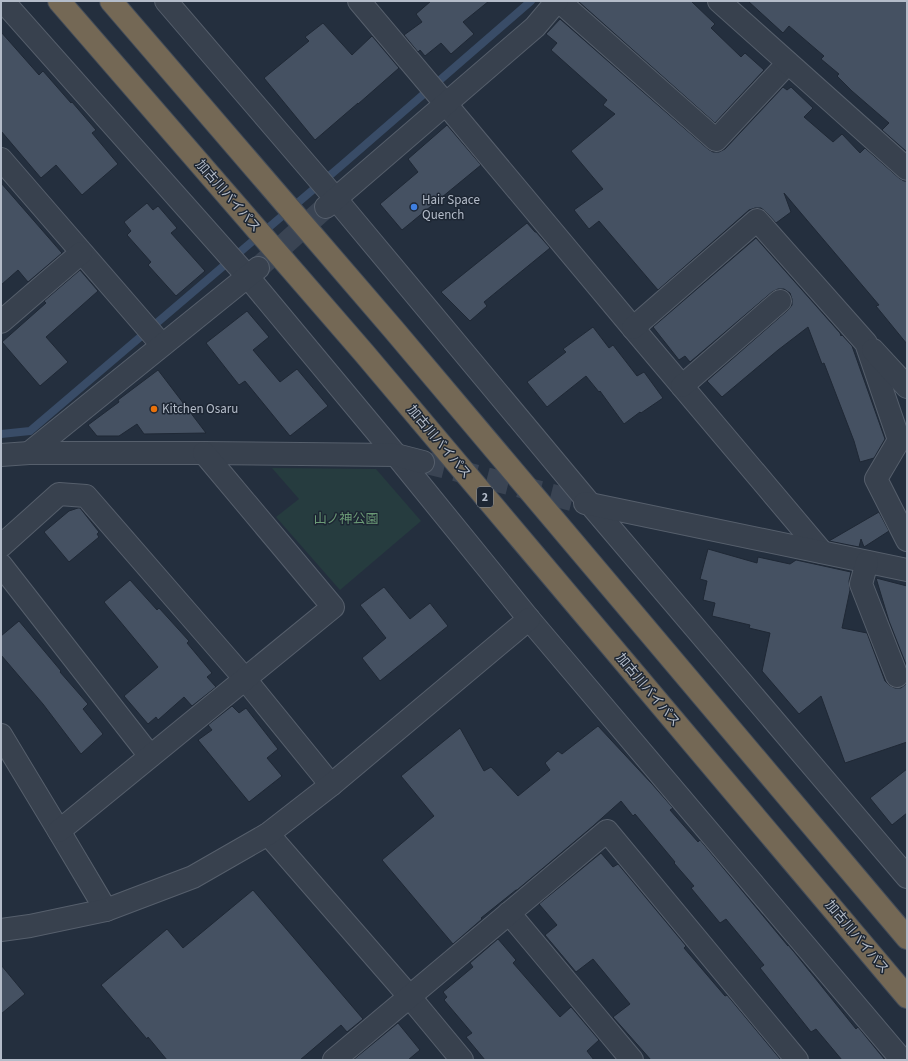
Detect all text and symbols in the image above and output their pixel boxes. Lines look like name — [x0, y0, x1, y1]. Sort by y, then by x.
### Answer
street label: 加古川バイパス — [191, 156, 265, 236]
place label: Hair Space Quench — [422, 191, 480, 224]
marker: Hair Space Quench — [409, 202, 419, 212]
place label: Kitchen Osaru — [162, 400, 238, 418]
street label: 加古川バイパス — [403, 401, 475, 483]
marker: Kitchen Osaru — [149, 404, 159, 414]
road number: 2 — [477, 487, 493, 507]
park label: 山ノ神公園 — [313, 510, 379, 528]
street label: 加古川バイパス — [612, 649, 684, 731]
street label: 加古川バイパス — [821, 896, 893, 978]

